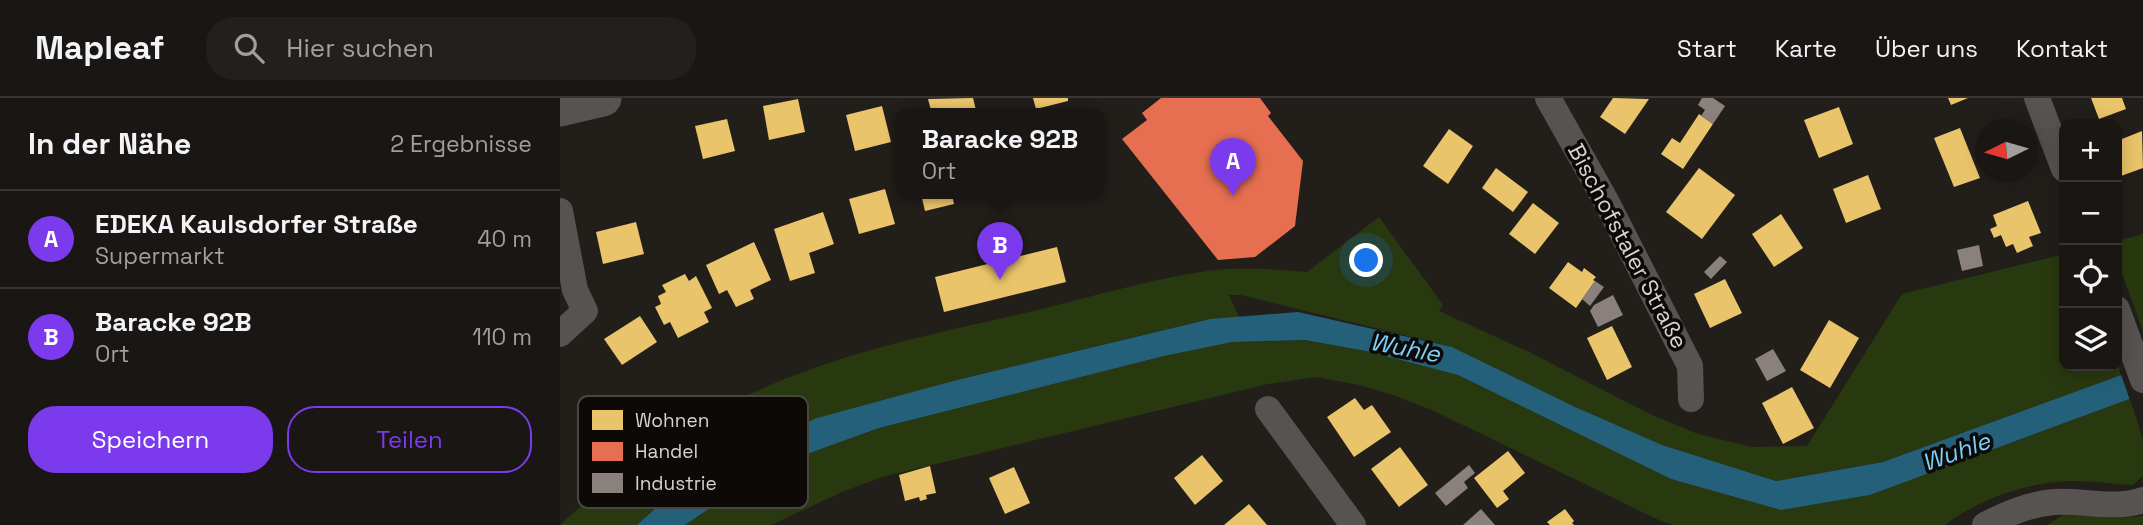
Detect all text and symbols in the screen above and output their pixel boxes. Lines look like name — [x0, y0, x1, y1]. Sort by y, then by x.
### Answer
search box — [206, 17, 696, 80]
text: Mapleaf — [35, 27, 164, 69]
icon: search — [230, 29, 268, 67]
text: Hier suchen — [286, 31, 434, 65]
text: Start — [1677, 33, 1737, 64]
text: Karte — [1775, 33, 1837, 64]
text: Über uns — [1875, 33, 1978, 64]
text: Kontakt — [2016, 33, 2108, 64]
popup — [895, 108, 1105, 199]
north arrow — [1975, 119, 2038, 182]
map controls — [2059, 119, 2122, 371]
button: + — [2059, 119, 2122, 182]
text: Baracke 92B — [922, 122, 1078, 156]
text: In der Nähe — [28, 124, 191, 163]
text: 2 Ergebnisse — [390, 129, 532, 159]
pin: A — [1210, 138, 1256, 196]
street label: Bischofstaler Straße — [1561, 138, 1695, 354]
text: Ort — [922, 156, 956, 186]
button: − — [2059, 182, 2122, 245]
text: EDEKA Kaulsdorfer Straße — [95, 207, 418, 241]
pin: B — [977, 222, 1023, 280]
text: A — [44, 224, 58, 254]
text: 40 m — [477, 224, 532, 254]
text: Supermarkt — [95, 241, 225, 271]
your location — [1349, 243, 1383, 277]
button: locate — [2059, 245, 2122, 308]
text: Baracke 92B — [95, 305, 252, 339]
button: layers — [2059, 308, 2122, 371]
text: B — [43, 322, 59, 352]
text: 110 m — [472, 322, 532, 352]
water label: Wuhle — [1368, 326, 1443, 370]
text: Ort — [95, 339, 130, 369]
legend — [578, 396, 808, 508]
button: Speichern — [28, 406, 273, 473]
button: Teilen — [287, 406, 532, 473]
text: Wohnen — [635, 408, 709, 433]
water label: Wuhle — [1917, 425, 1995, 478]
text: Handel — [635, 439, 698, 464]
text: Industrie — [635, 471, 717, 496]

